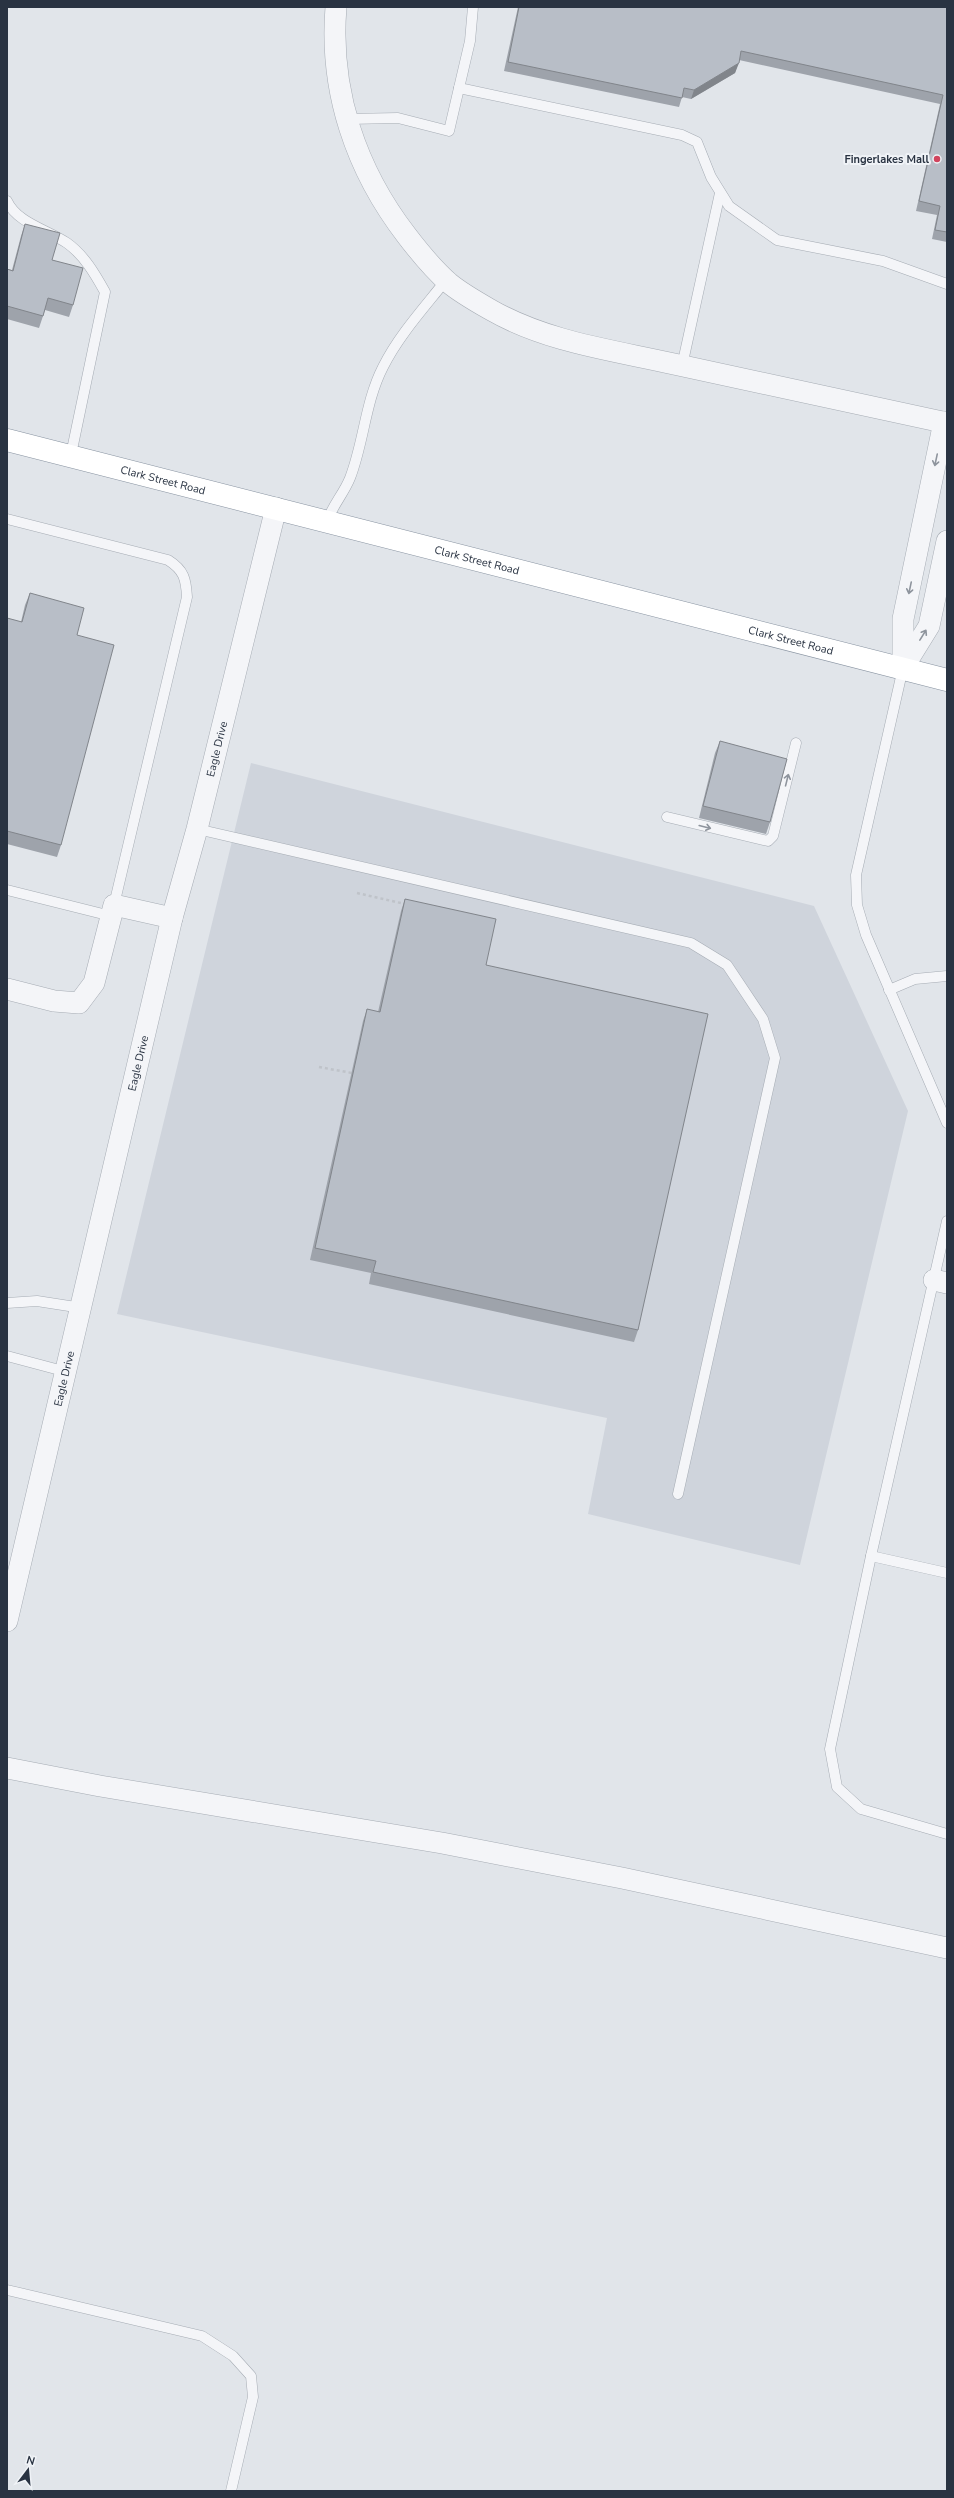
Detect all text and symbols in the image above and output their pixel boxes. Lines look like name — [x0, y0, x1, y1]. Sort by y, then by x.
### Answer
place label: Fingerlakes Mall — [844, 152, 929, 167]
marker: Fingerlakes Mall — [932, 154, 942, 164]
one-way arrow — [931, 453, 939, 466]
street label: Clark Street Road — [119, 462, 207, 498]
street label: Clark Street Road — [433, 542, 521, 579]
one-way arrow — [905, 581, 913, 594]
street label: Clark Street Road — [747, 623, 835, 659]
one-way arrow — [920, 629, 928, 641]
street label: Eagle Drive — [203, 720, 231, 778]
one-way arrow — [784, 773, 791, 786]
one-way arrow — [698, 823, 711, 831]
street label: Eagle Drive — [125, 1034, 152, 1093]
street label: Eagle Drive — [51, 1349, 78, 1408]
north arrow — [8, 2450, 48, 2490]
text: N — [25, 2453, 37, 2469]

